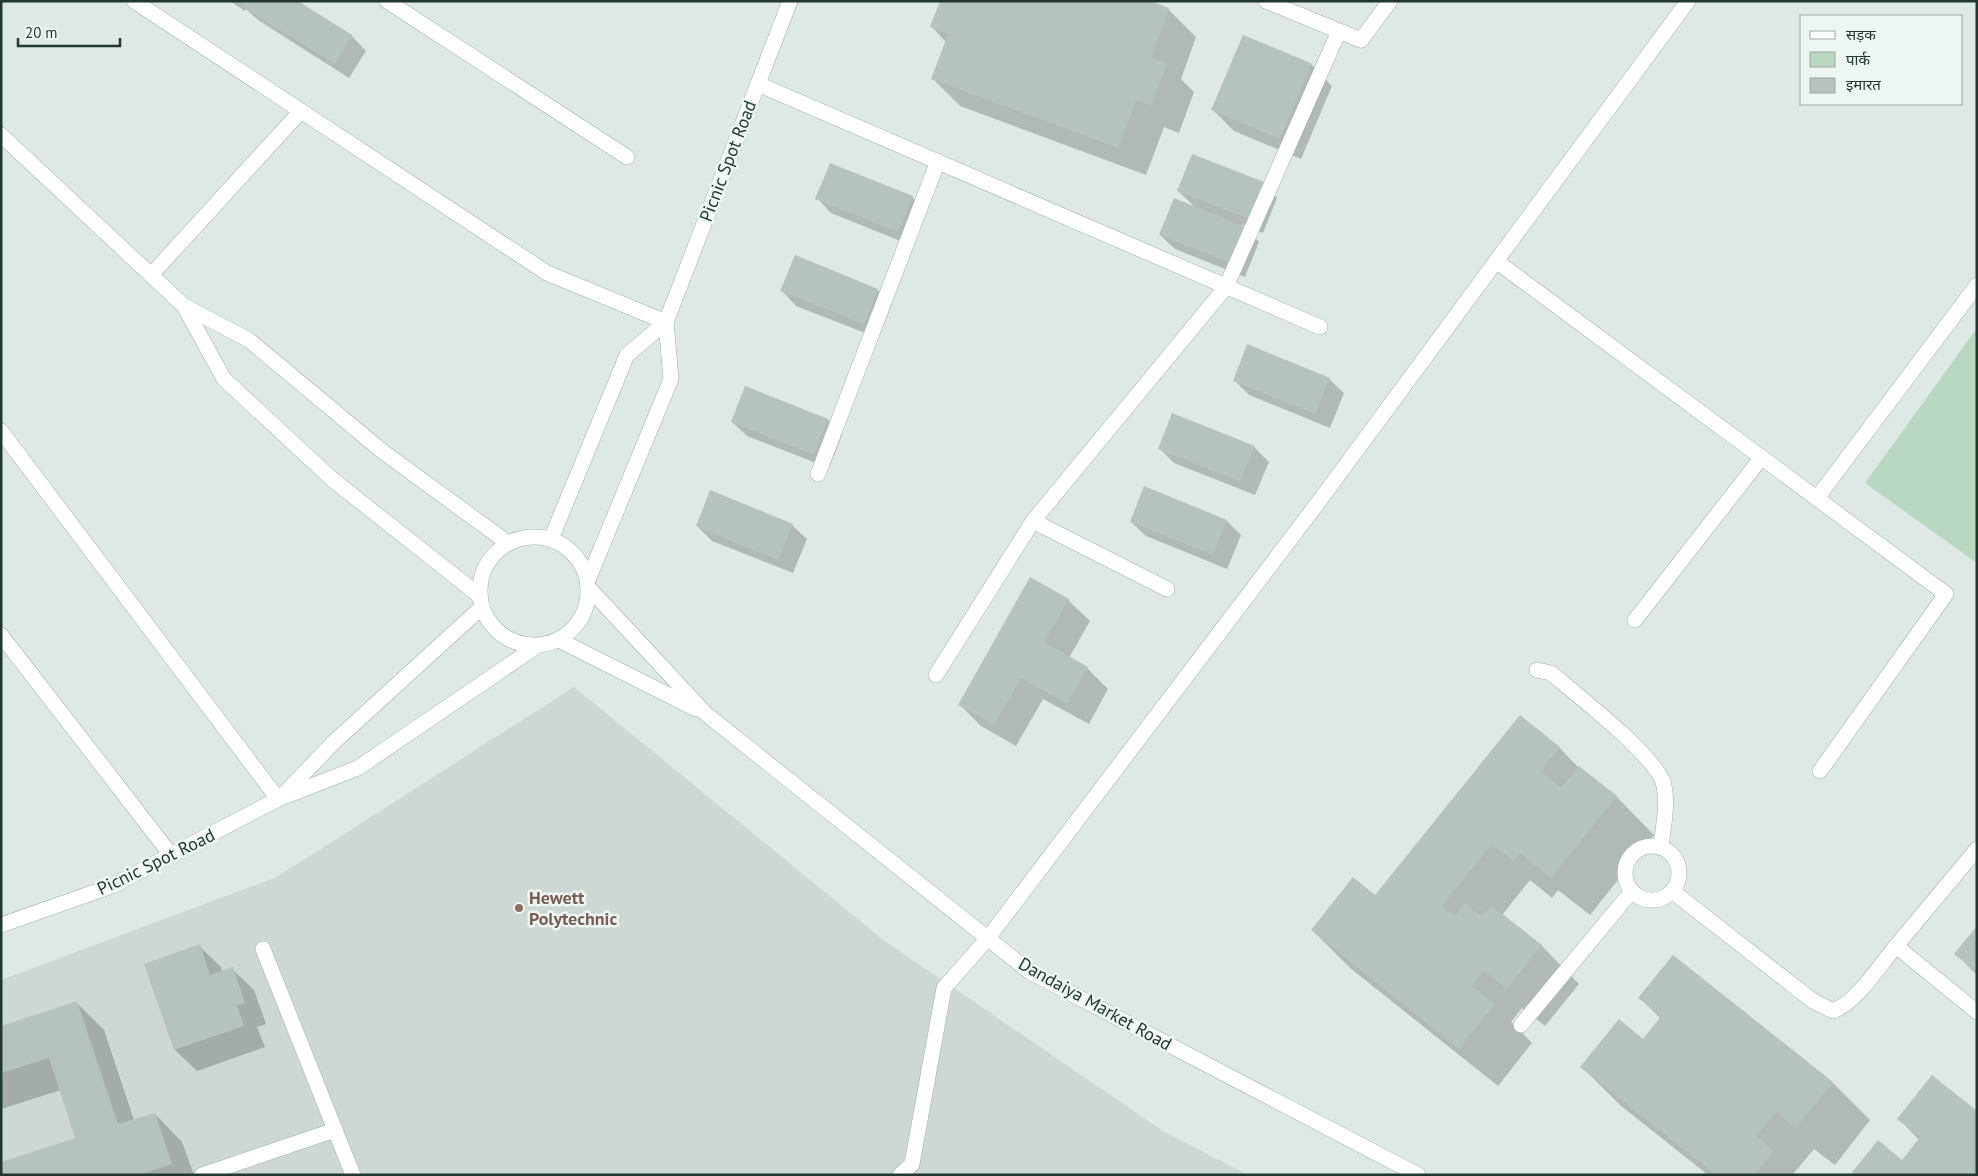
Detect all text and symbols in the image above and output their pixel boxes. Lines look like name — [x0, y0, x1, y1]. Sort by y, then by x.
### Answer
scale bar — [18, 15, 120, 47]
legend — [1800, 15, 1963, 105]
text: 20 m — [25, 23, 58, 42]
text: सड़क — [1846, 25, 1876, 44]
text: पार्क — [1846, 50, 1870, 69]
text: इमारत — [1846, 75, 1881, 94]
street label: Picnic Spot Road — [694, 97, 761, 225]
street label: Picnic Spot Road — [93, 823, 218, 900]
place label: Hewett Polytechnic — [529, 886, 617, 930]
marker: Hewett Polytechnic — [513, 902, 525, 914]
street label: Dandaiya Market Road — [1014, 952, 1176, 1055]

